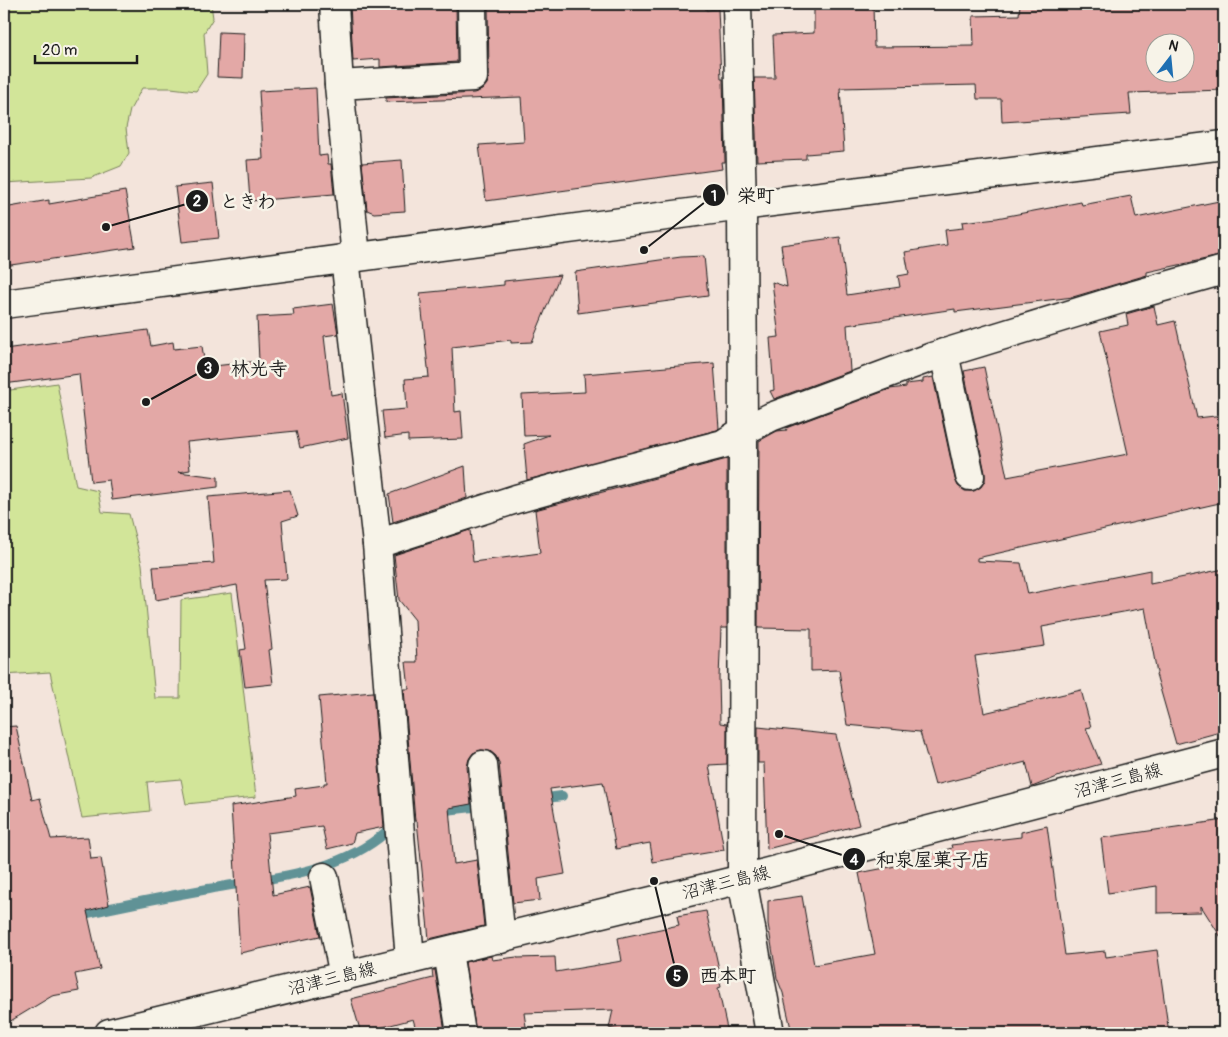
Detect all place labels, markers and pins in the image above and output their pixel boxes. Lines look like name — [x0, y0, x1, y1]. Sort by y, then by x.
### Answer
callout: 栄町 — [702, 178, 785, 212]
callout: ときわ — [184, 184, 286, 218]
callout: 林光寺 — [196, 351, 298, 385]
callout: 和泉屋菓子店 — [841, 842, 1000, 876]
callout: 西本町 — [665, 959, 767, 993]

